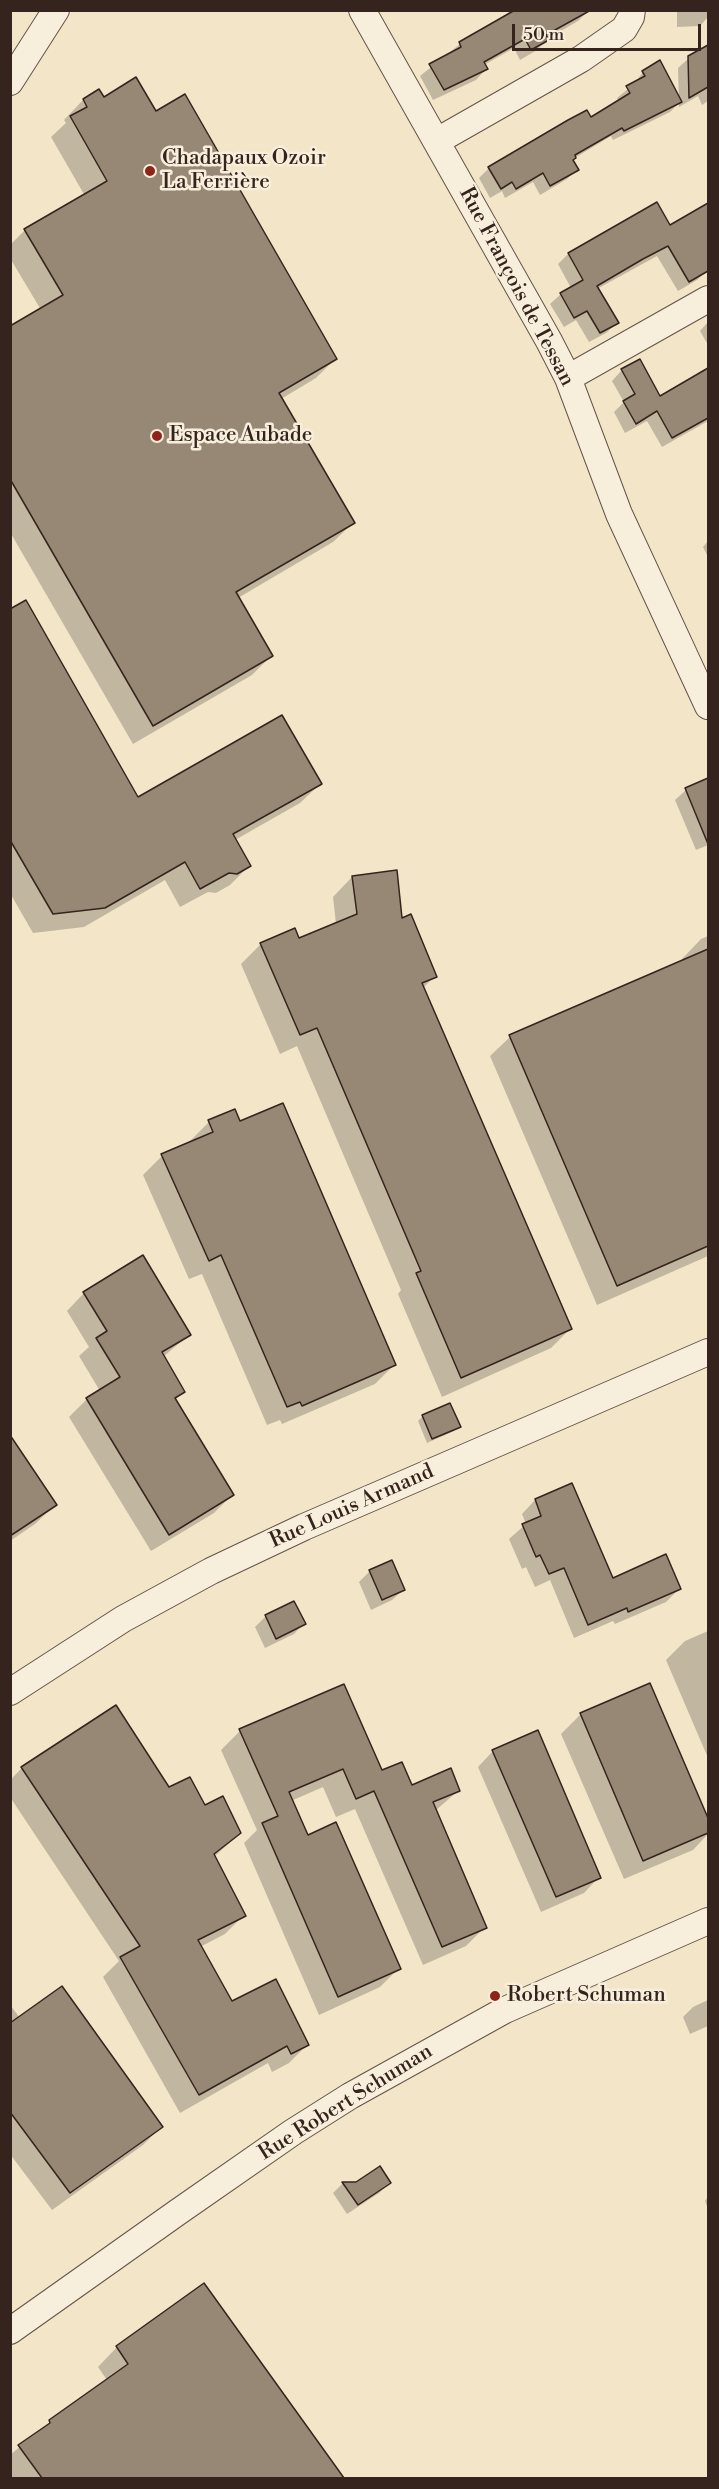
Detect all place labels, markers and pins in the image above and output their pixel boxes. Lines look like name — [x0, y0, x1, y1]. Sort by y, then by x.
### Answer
place label: Chadapaux Ozoir La Ferrière — [162, 146, 326, 196]
marker: Chadapaux Ozoir La Ferrière — [143, 164, 157, 178]
place label: Espace Aubade — [169, 423, 312, 449]
marker: Espace Aubade — [150, 429, 164, 443]
place label: Robert Schuman — [507, 1983, 666, 2009]
marker: Robert Schuman — [488, 1989, 502, 2003]

